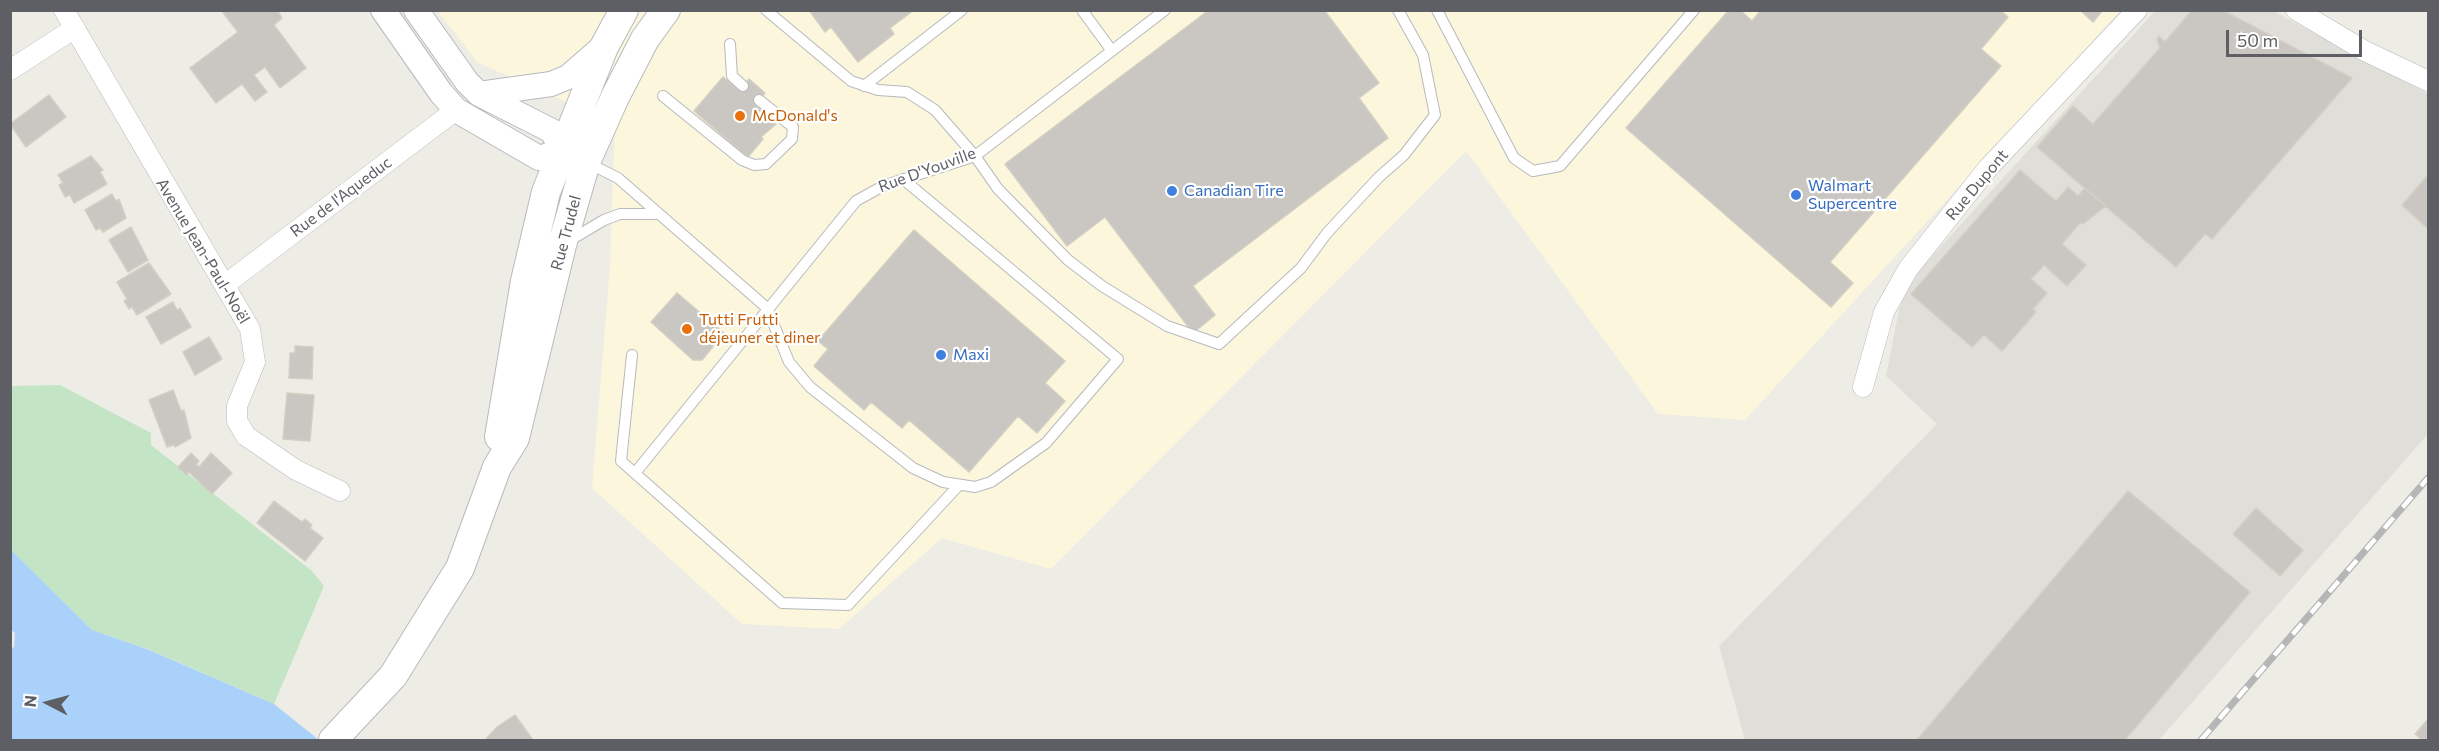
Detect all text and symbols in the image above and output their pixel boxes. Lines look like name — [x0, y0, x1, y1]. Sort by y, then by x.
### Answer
scale bar — [2229, 18, 2366, 56]
text: 50 m — [2237, 29, 2278, 51]
place label: McDonald's — [752, 106, 838, 126]
marker: McDonald's — [733, 109, 747, 123]
street label: Rue D'Youville — [876, 143, 978, 197]
street label: Rue Dupont — [1942, 146, 2012, 224]
street label: Rue de l'Aqueduc — [287, 153, 395, 241]
street label: Avenue Jean-Paul-Noël — [152, 175, 254, 327]
place label: Walmart Supercentre — [1808, 176, 1897, 214]
place label: Canadian Tire — [1184, 181, 1284, 201]
marker: Canadian Tire — [1165, 184, 1179, 198]
marker: Walmart Supercentre — [1789, 188, 1803, 202]
street label: Rue Trudel — [547, 193, 585, 273]
place label: Tutti Frutti déjeuner et diner — [699, 310, 820, 348]
marker: Tutti Frutti déjeuner et diner — [680, 322, 694, 336]
place label: Maxi — [953, 345, 989, 365]
marker: Maxi — [934, 348, 948, 362]
north arrow — [18, 673, 78, 733]
text: N — [20, 694, 40, 708]

